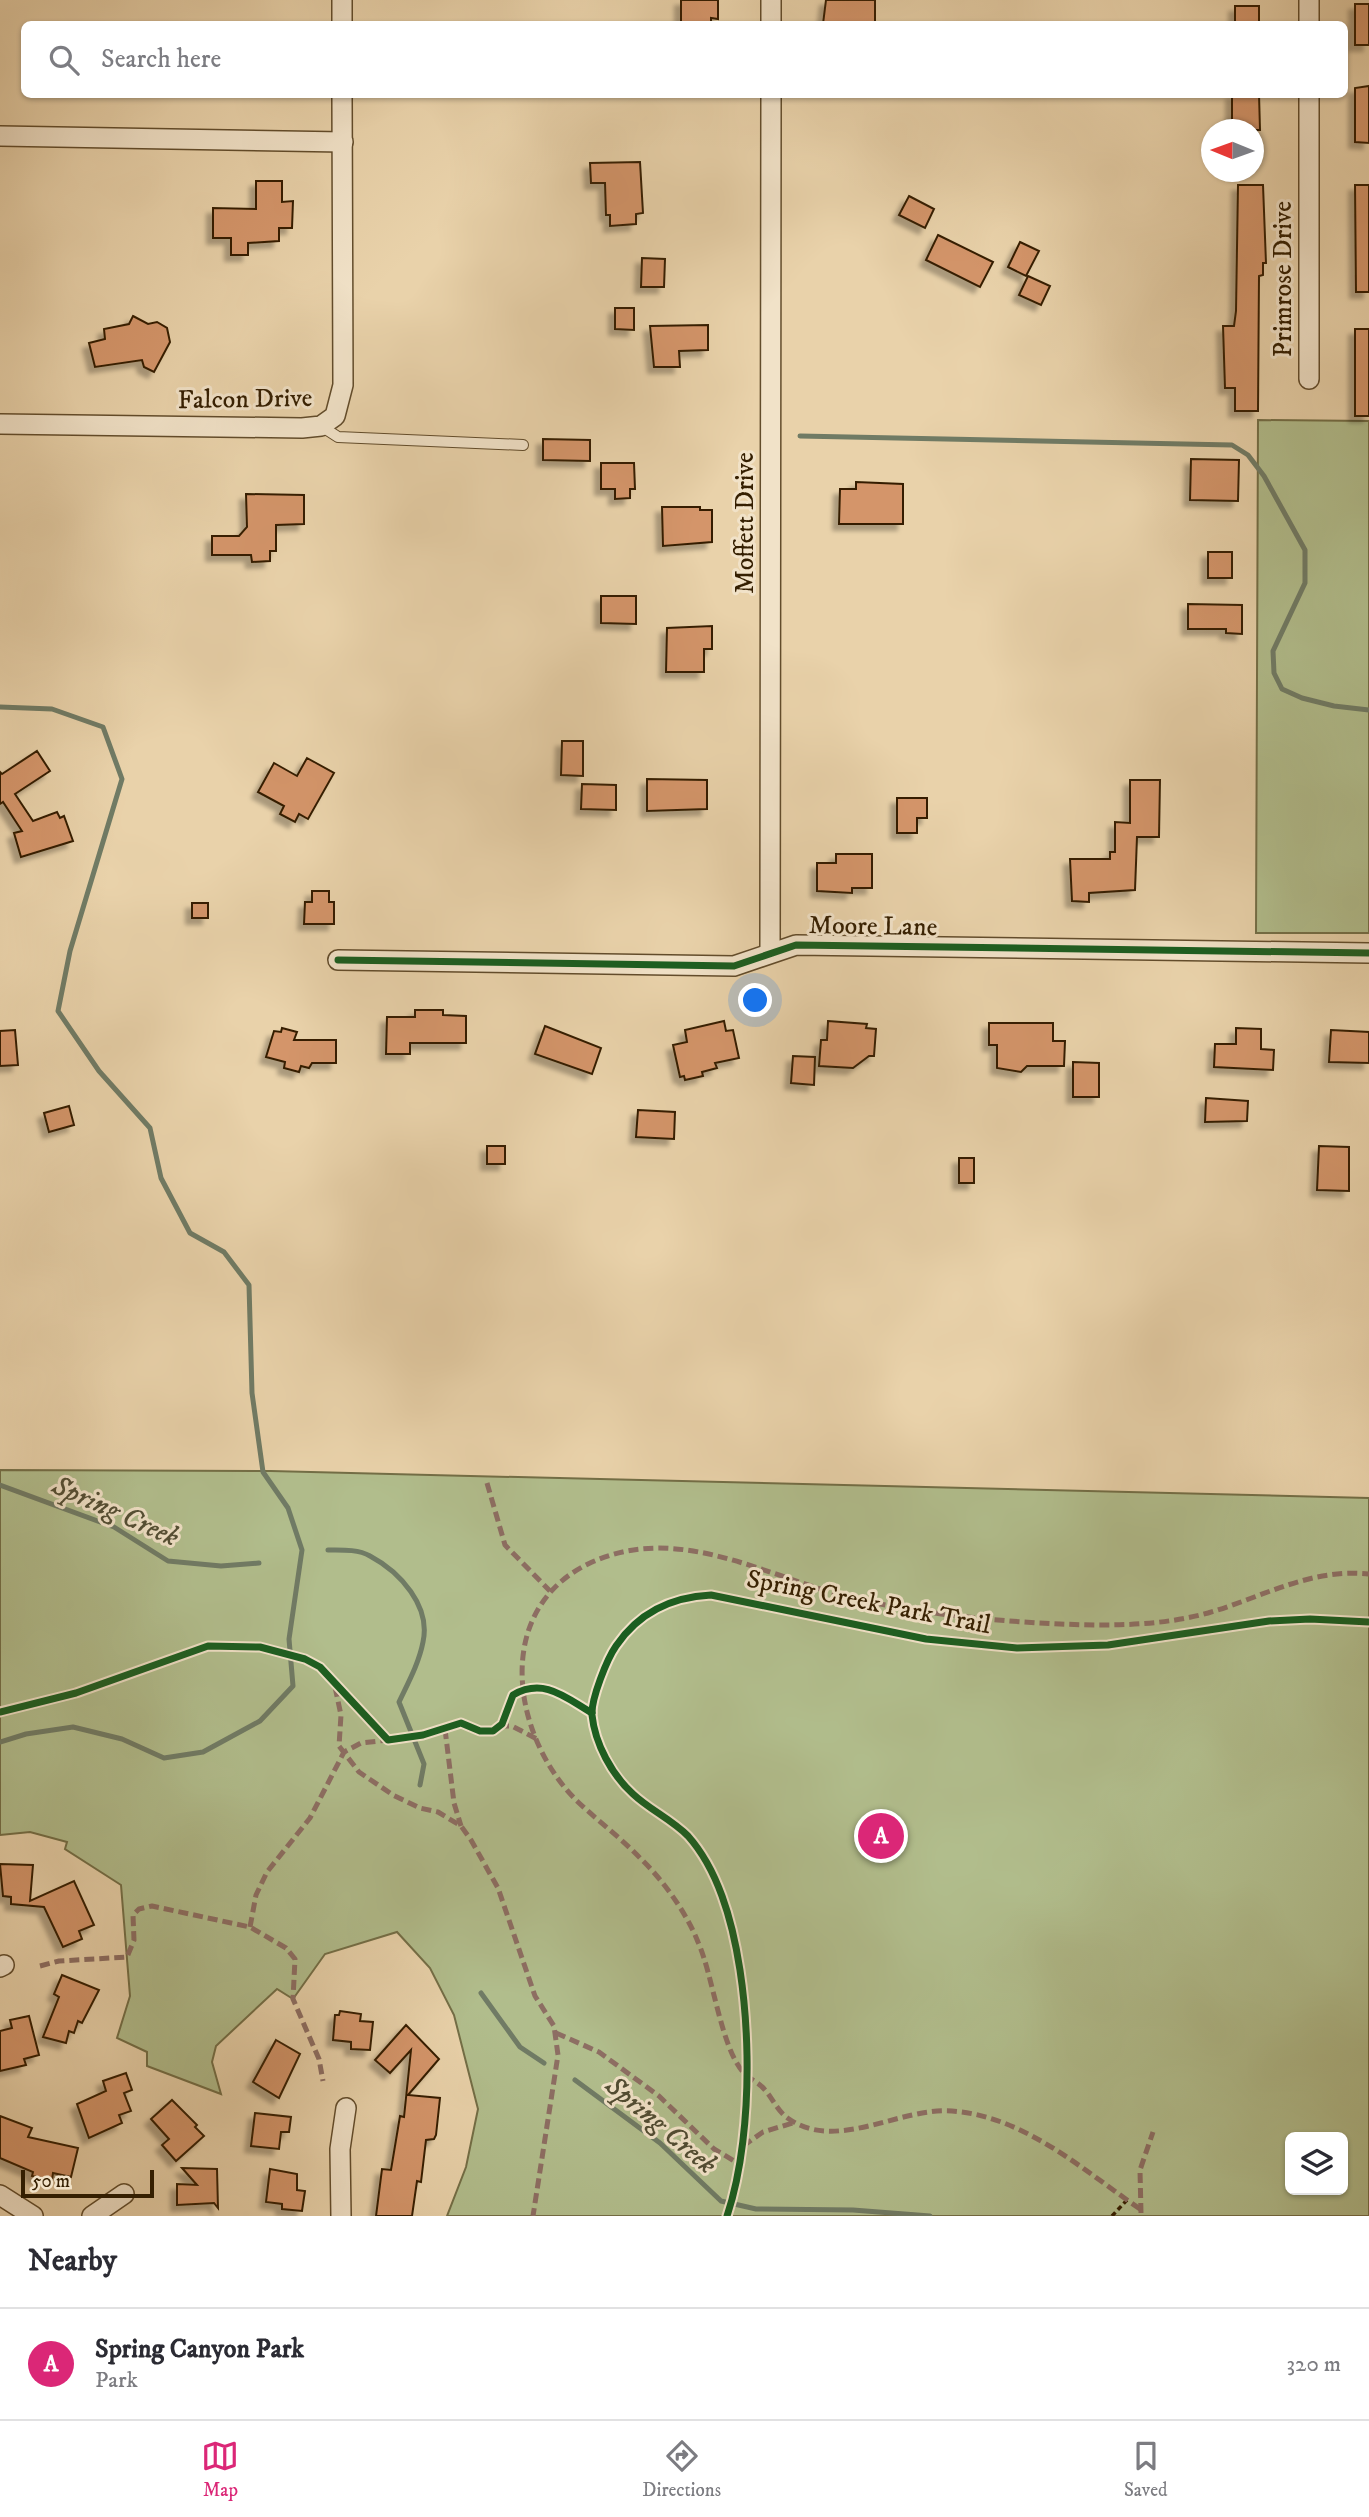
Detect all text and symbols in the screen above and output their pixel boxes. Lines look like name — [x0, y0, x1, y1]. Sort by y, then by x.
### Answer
search box — [21, 21, 1348, 98]
icon: search — [45, 41, 83, 79]
text: Search here — [101, 43, 221, 76]
north arrow — [1201, 119, 1264, 182]
street label: Primrose Drive — [1267, 201, 1300, 357]
street label: Falcon Drive — [177, 382, 313, 417]
street label: Moffett Drive — [729, 452, 762, 594]
street label: Moore Lane — [808, 909, 938, 944]
your location — [738, 983, 772, 1017]
water label: Spring Creek — [46, 1468, 184, 1555]
street label: Spring Creek Park Trail — [744, 1563, 994, 1642]
pin: A — [858, 1810, 904, 1862]
water label: Spring Creek — [597, 2068, 724, 2182]
map controls — [1285, 2132, 1348, 2195]
button: layers — [1285, 2132, 1348, 2195]
scale bar — [21, 2167, 154, 2199]
text: 50 m — [32, 2170, 70, 2193]
text: Nearby — [28, 2243, 117, 2280]
text: Spring Canyon Park — [95, 2333, 304, 2366]
text: A — [44, 2350, 58, 2379]
text: 320 m — [1287, 2350, 1341, 2379]
text: Park — [95, 2366, 138, 2395]
tab: Map — [201, 2437, 239, 2502]
tab: Directions — [642, 2437, 721, 2502]
tab: Saved — [1124, 2437, 1168, 2502]

